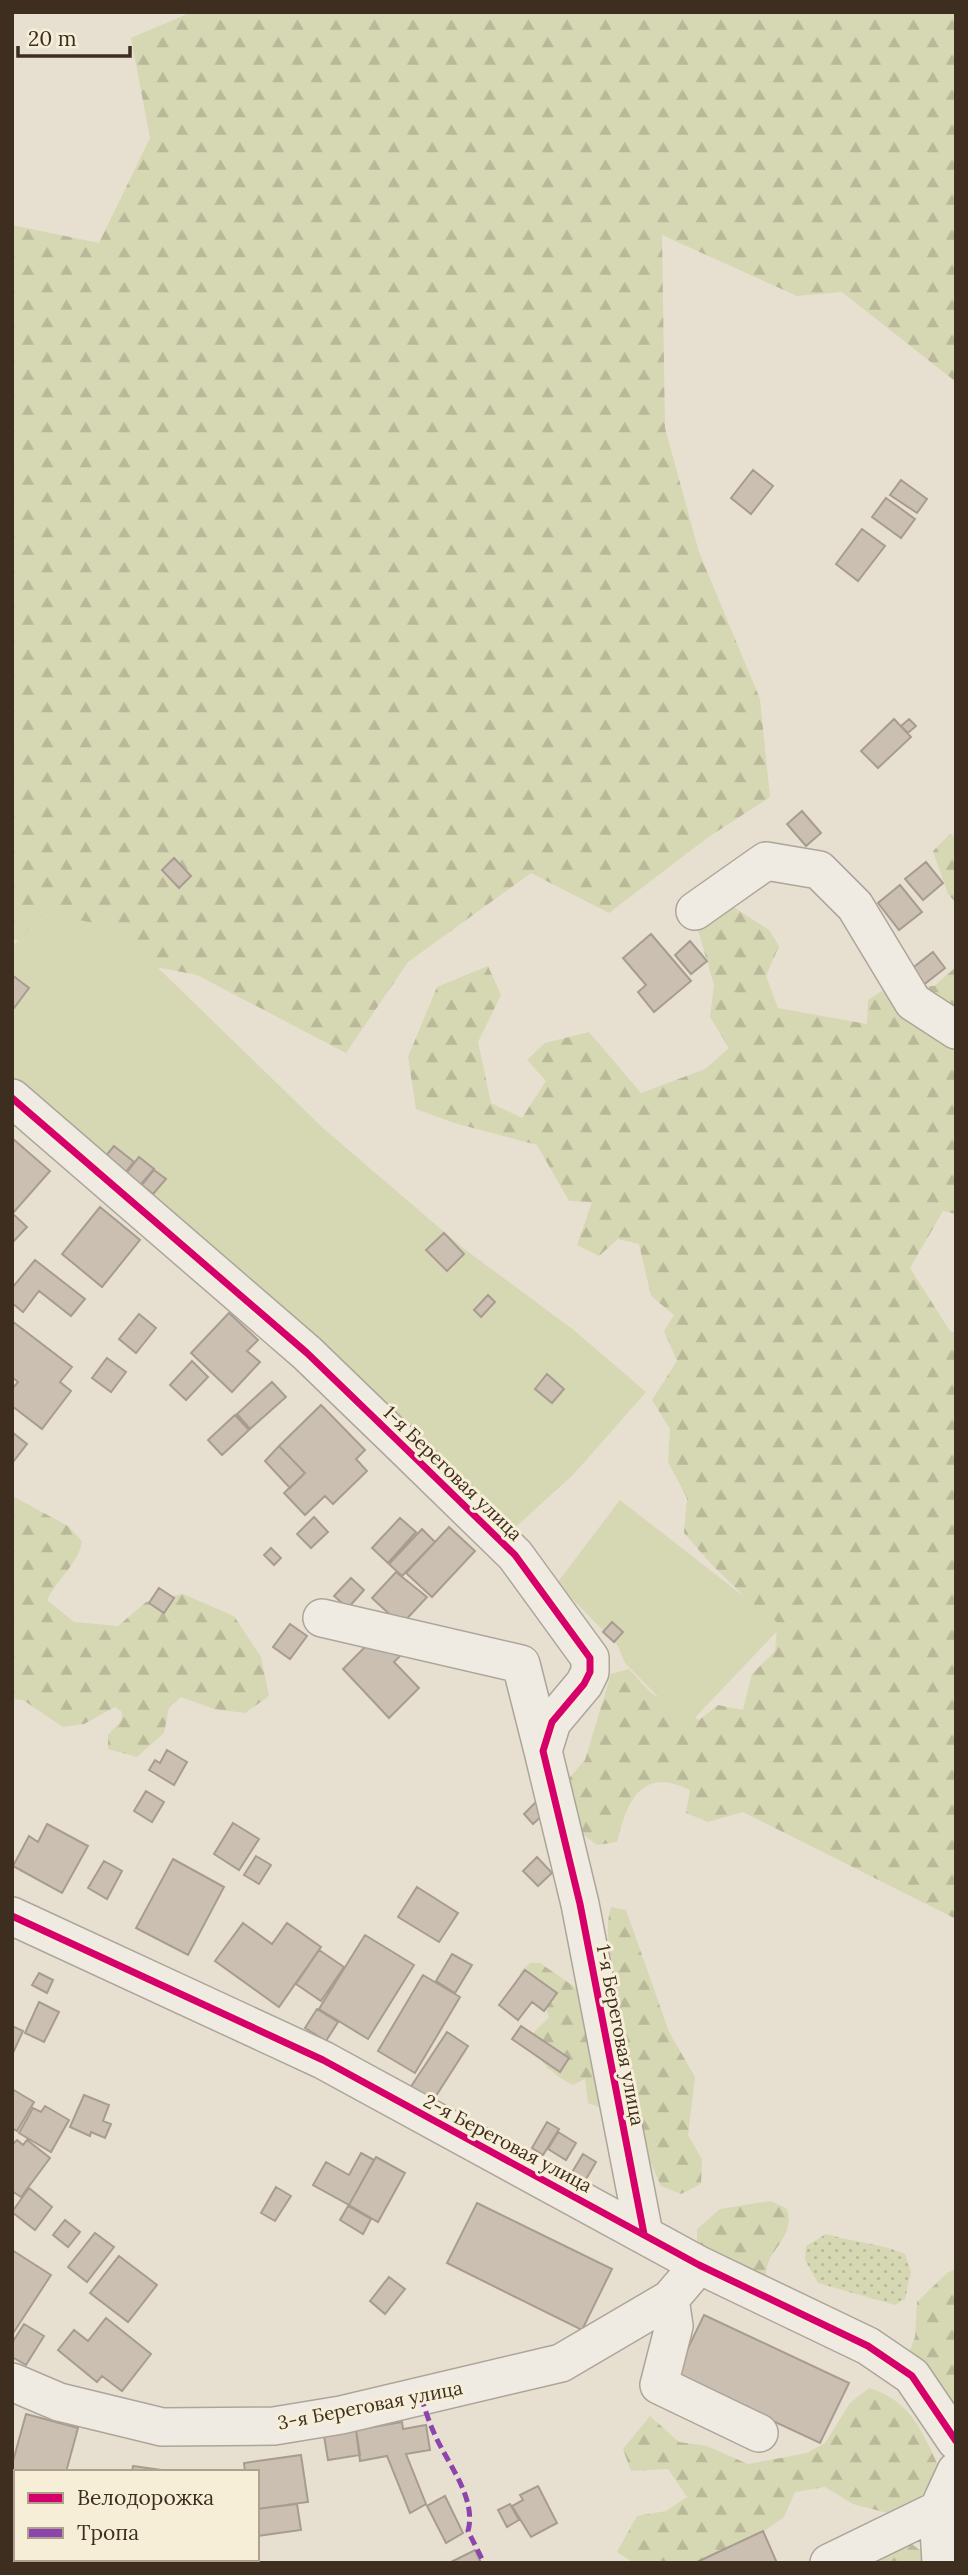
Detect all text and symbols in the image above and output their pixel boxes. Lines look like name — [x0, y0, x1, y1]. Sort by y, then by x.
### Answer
scale bar — [18, 14, 130, 58]
text: 20 m — [28, 25, 77, 52]
street label: 1-я Береговая улица — [378, 1400, 528, 1546]
street label: 1-я Береговая улица — [592, 1942, 650, 2128]
street label: 2-я Береговая улица — [420, 2088, 597, 2198]
street label: 3-я Береговая улица — [275, 2375, 465, 2435]
legend — [14, 2470, 259, 2561]
text: Велодорожка — [77, 2484, 214, 2511]
text: Тропа — [77, 2519, 139, 2546]

